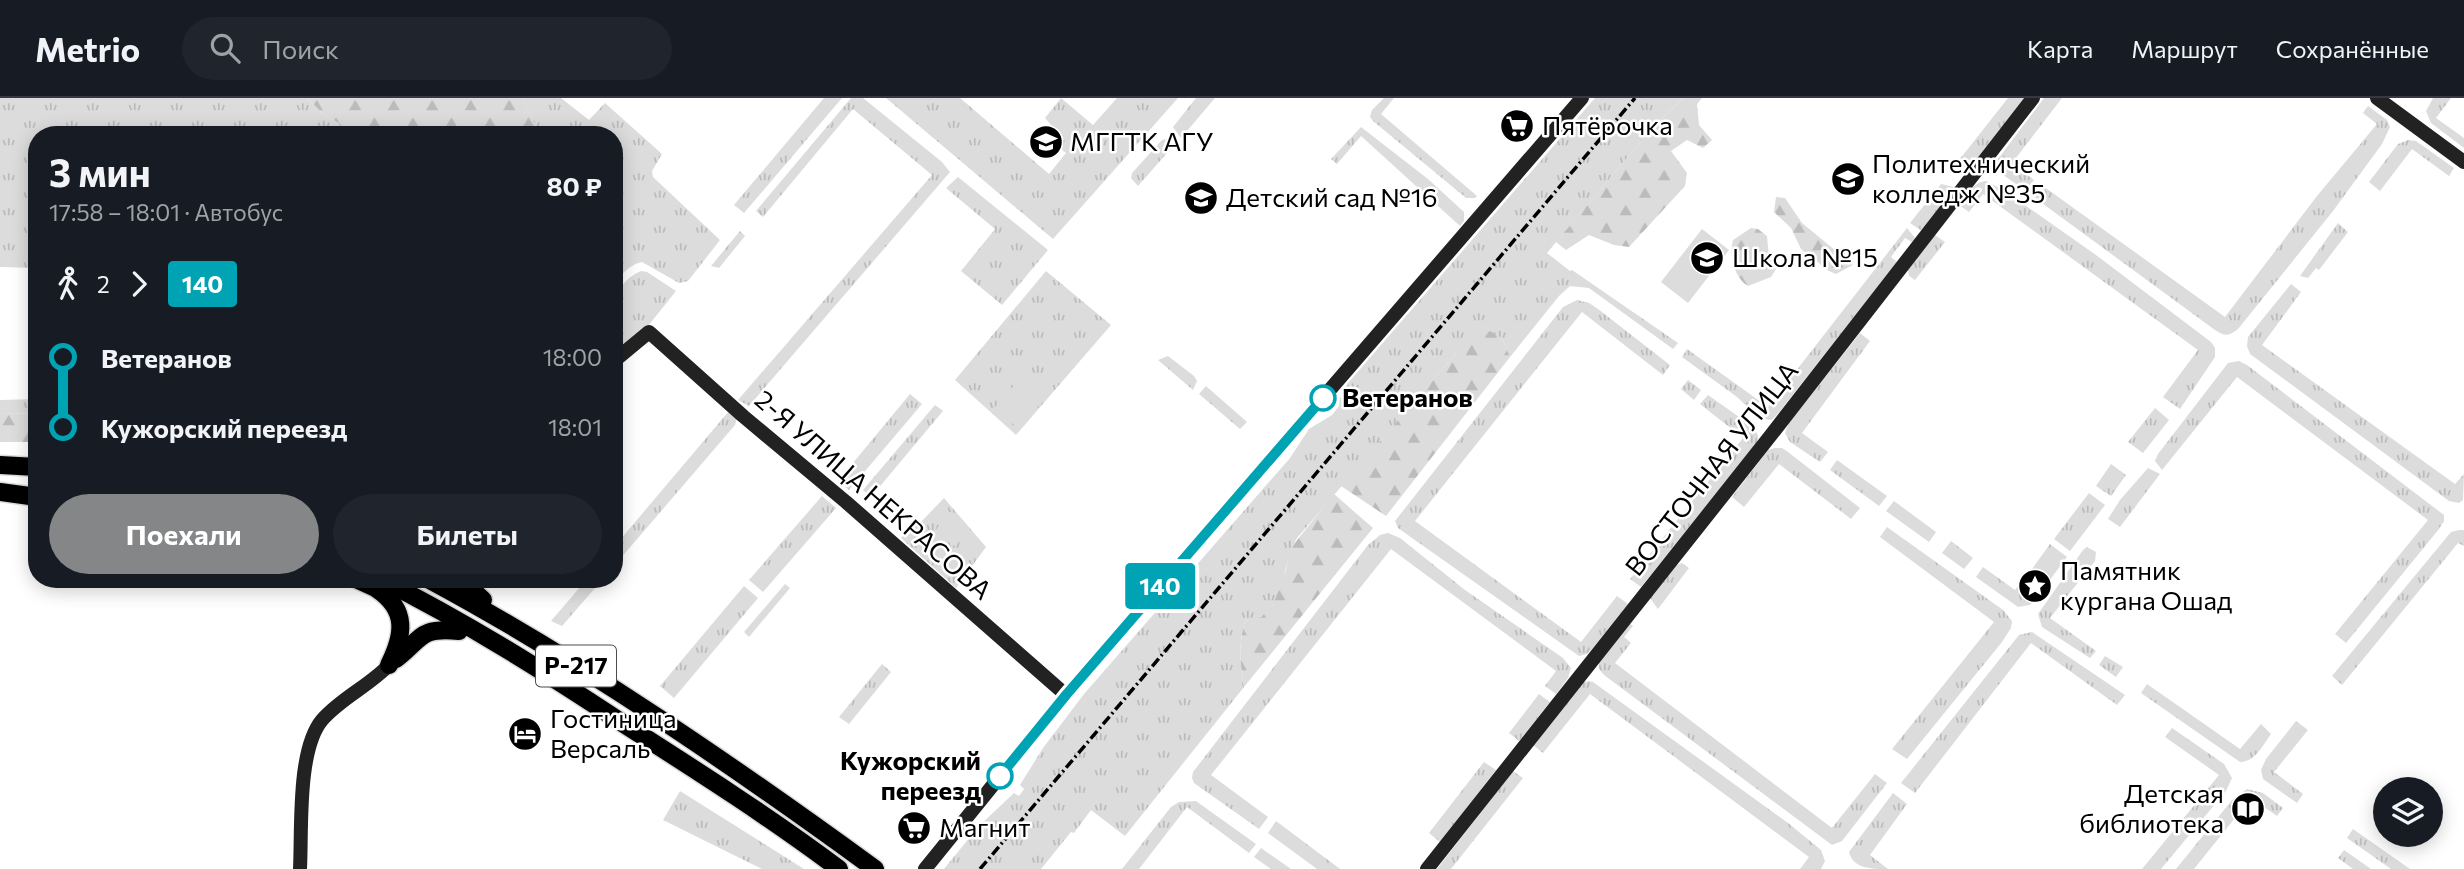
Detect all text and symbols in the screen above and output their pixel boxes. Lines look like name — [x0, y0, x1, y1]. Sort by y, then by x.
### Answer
search box — [182, 17, 672, 80]
text: Metrio — [35, 28, 140, 69]
icon: search — [206, 29, 244, 67]
text: Поиск — [262, 33, 339, 64]
text: Карта — [2027, 34, 2093, 63]
text: Маршрут — [2131, 34, 2238, 63]
text: Сохранённые — [2276, 34, 2429, 63]
supermarket icon: Пятёрочка — [1498, 107, 1536, 145]
place label: Пятёрочка — [1542, 109, 1673, 140]
school or university icon: МГГТК АГУ — [1027, 123, 1065, 161]
place label: МГГТК АГУ — [1070, 125, 1214, 156]
place label: Политехнический колледж №35 — [1872, 147, 2090, 208]
text: 3 мин — [49, 148, 151, 195]
school or university icon: Политехнический колледж №35 — [1829, 160, 1867, 198]
text: 80 ₽ — [547, 170, 602, 201]
school or university icon: Детский сад №16 — [1182, 179, 1220, 217]
place label: Детский сад №16 — [1226, 181, 1438, 212]
text: 17:58 – 18:01 · Автобус — [49, 198, 283, 226]
school or university icon: Школа №15 — [1688, 239, 1726, 277]
place label: Школа №15 — [1732, 241, 1878, 272]
icon: walk — [49, 265, 87, 303]
icon: forward — [120, 265, 158, 303]
text: 140 — [182, 269, 223, 298]
text: 2 — [97, 270, 110, 298]
text: Ветеранов — [101, 342, 232, 373]
text: 18:00 — [543, 343, 602, 371]
street label: ВОСТОЧНАЯ УЛИЦА — [1618, 355, 1804, 581]
place label: Ветеранов — [1342, 381, 1473, 412]
street label: 2-Я УЛИЦА НЕКРАСОВА — [749, 383, 999, 605]
marker: Ветеранов — [1310, 385, 1336, 411]
text: Кужорский переезд — [101, 412, 347, 443]
text: 18:01 — [548, 413, 602, 441]
button: Поехали — [49, 494, 319, 574]
button: Билеты — [333, 494, 602, 574]
place label: Памятник кургана Ошад — [2060, 554, 2232, 615]
line badge: 140 — [1120, 563, 1200, 609]
place icon: Памятник кургана Ошад — [2016, 567, 2054, 605]
text: 140 — [1139, 571, 1181, 600]
road number: Р-217 — [536, 646, 616, 686]
place label: Гостиница Версаль — [550, 702, 677, 763]
hotel icon: Гостиница Версаль — [506, 715, 544, 753]
place label: Кужорский переезд — [840, 744, 981, 805]
marker: Кужорский переезд — [987, 763, 1013, 789]
place label: Детская библиотека — [2079, 777, 2224, 838]
map controls — [2373, 777, 2443, 847]
button: layers — [2373, 777, 2443, 847]
library icon: Детская библиотека — [2229, 790, 2267, 828]
supermarket icon: Магнит — [895, 809, 933, 847]
place label: Магнит — [939, 811, 1030, 842]

